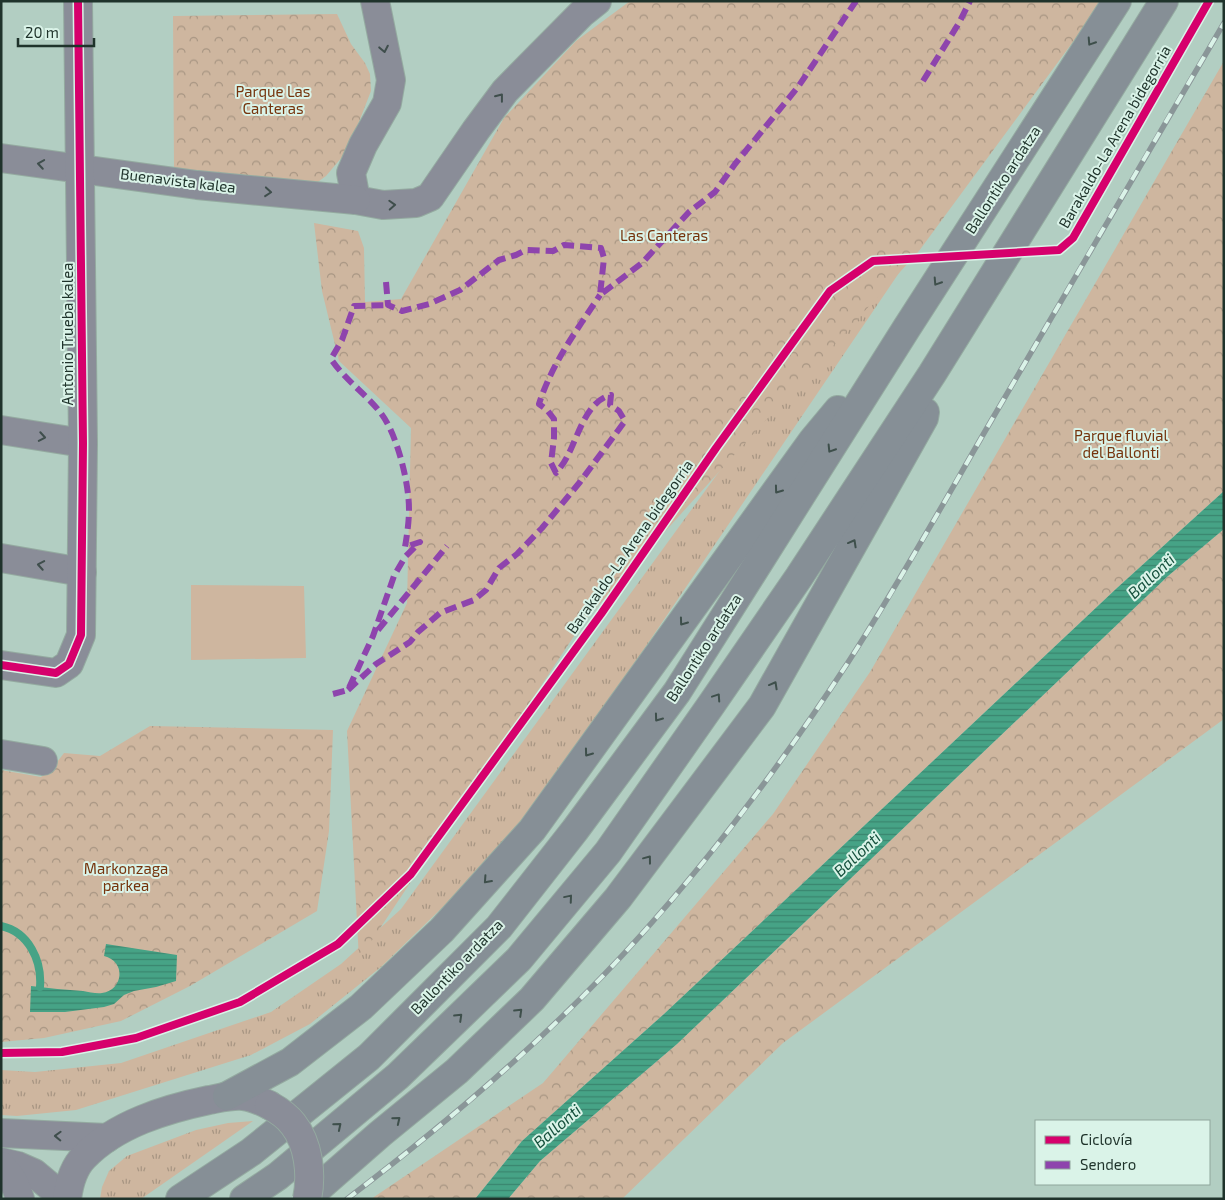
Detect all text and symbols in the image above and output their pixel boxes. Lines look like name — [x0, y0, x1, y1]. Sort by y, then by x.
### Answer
scale bar — [18, 15, 94, 47]
text: 20 m — [25, 23, 59, 41]
one-way arrow — [1088, 37, 1097, 46]
street label: Barakaldo-La Arena bidegorria — [1054, 42, 1174, 231]
one-way arrow — [378, 45, 388, 54]
park label: Parque Las Canteras — [236, 82, 310, 117]
one-way arrow — [495, 94, 503, 103]
street label: Ballontiko ardatza — [961, 122, 1044, 237]
one-way arrow — [36, 159, 44, 170]
street label: Buenavista kalea — [119, 164, 237, 196]
one-way arrow — [264, 186, 272, 197]
one-way arrow — [388, 199, 396, 210]
park label: Las Canteras — [620, 226, 708, 244]
street label: Antonio Trueba kalea — [58, 263, 76, 405]
one-way arrow — [933, 277, 943, 286]
park label: Parque fluvial del Ballonti — [1074, 426, 1169, 461]
one-way arrow — [38, 431, 46, 441]
one-way arrow — [827, 443, 837, 452]
street label: Barakaldo-La Arena bidegorria — [562, 456, 696, 637]
one-way arrow — [774, 484, 784, 493]
one-way arrow — [847, 540, 857, 549]
water label: Ballonti — [1123, 549, 1178, 602]
one-way arrow — [37, 560, 46, 571]
street label: Ballontiko ardatza — [662, 590, 745, 705]
one-way arrow — [680, 616, 689, 626]
one-way arrow — [767, 681, 777, 690]
one-way arrow — [711, 693, 720, 703]
one-way arrow — [655, 712, 664, 722]
one-way arrow — [585, 747, 594, 757]
water label: Ballonti — [829, 827, 884, 880]
one-way arrow — [642, 856, 650, 865]
park label: Markonzaga parkea — [84, 859, 168, 894]
one-way arrow — [484, 875, 493, 884]
one-way arrow — [563, 895, 572, 904]
street label: Ballontiko ardatza — [406, 915, 506, 1017]
one-way arrow — [513, 1008, 522, 1017]
one-way arrow — [453, 1014, 462, 1023]
water label: Ballonti — [529, 1100, 584, 1151]
one-way arrow — [392, 1116, 401, 1125]
legend — [1035, 1120, 1210, 1185]
one-way arrow — [332, 1123, 341, 1132]
text: Ciclovía — [1080, 1130, 1132, 1148]
one-way arrow — [54, 1131, 62, 1141]
text: Sendero — [1080, 1155, 1136, 1173]

